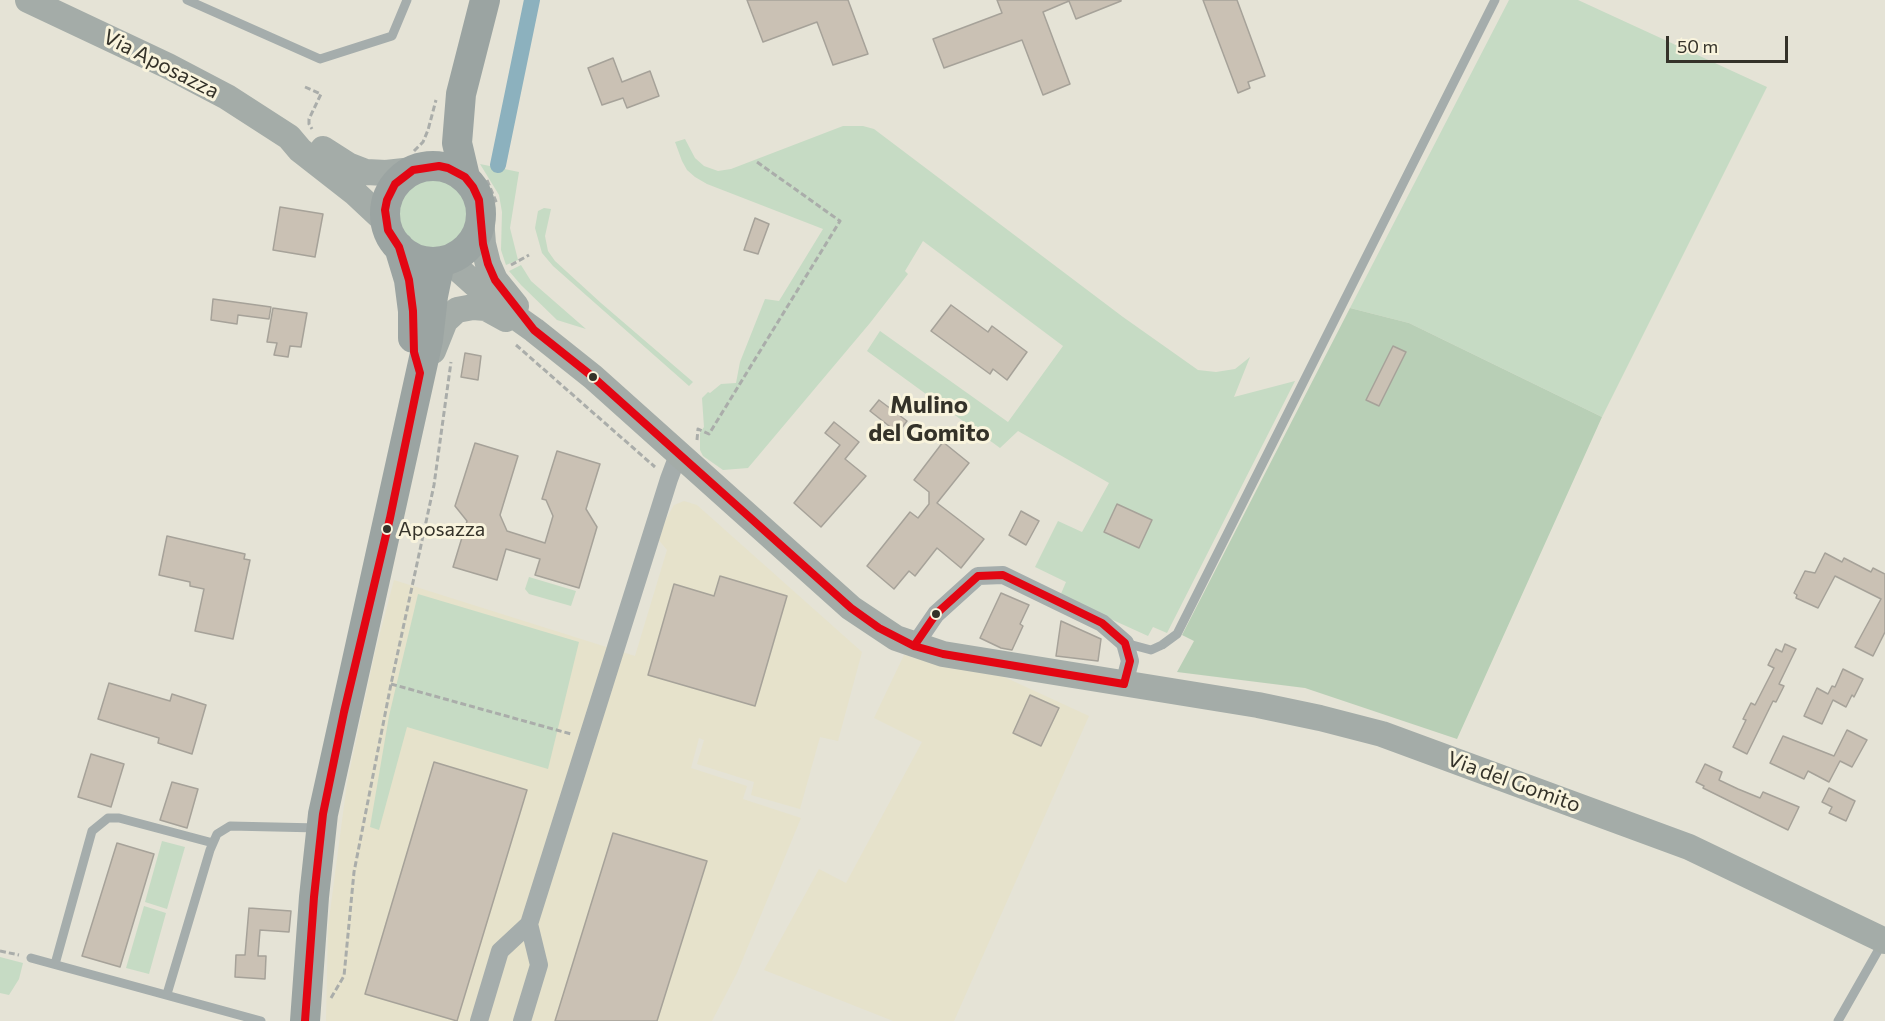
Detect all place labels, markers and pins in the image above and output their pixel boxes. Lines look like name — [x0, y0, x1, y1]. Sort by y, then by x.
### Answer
unlabelled marker — [587, 371, 599, 383]
place label: Aposazza — [398, 517, 485, 541]
marker: Aposazza — [381, 523, 393, 535]
unlabelled marker — [930, 608, 942, 620]

